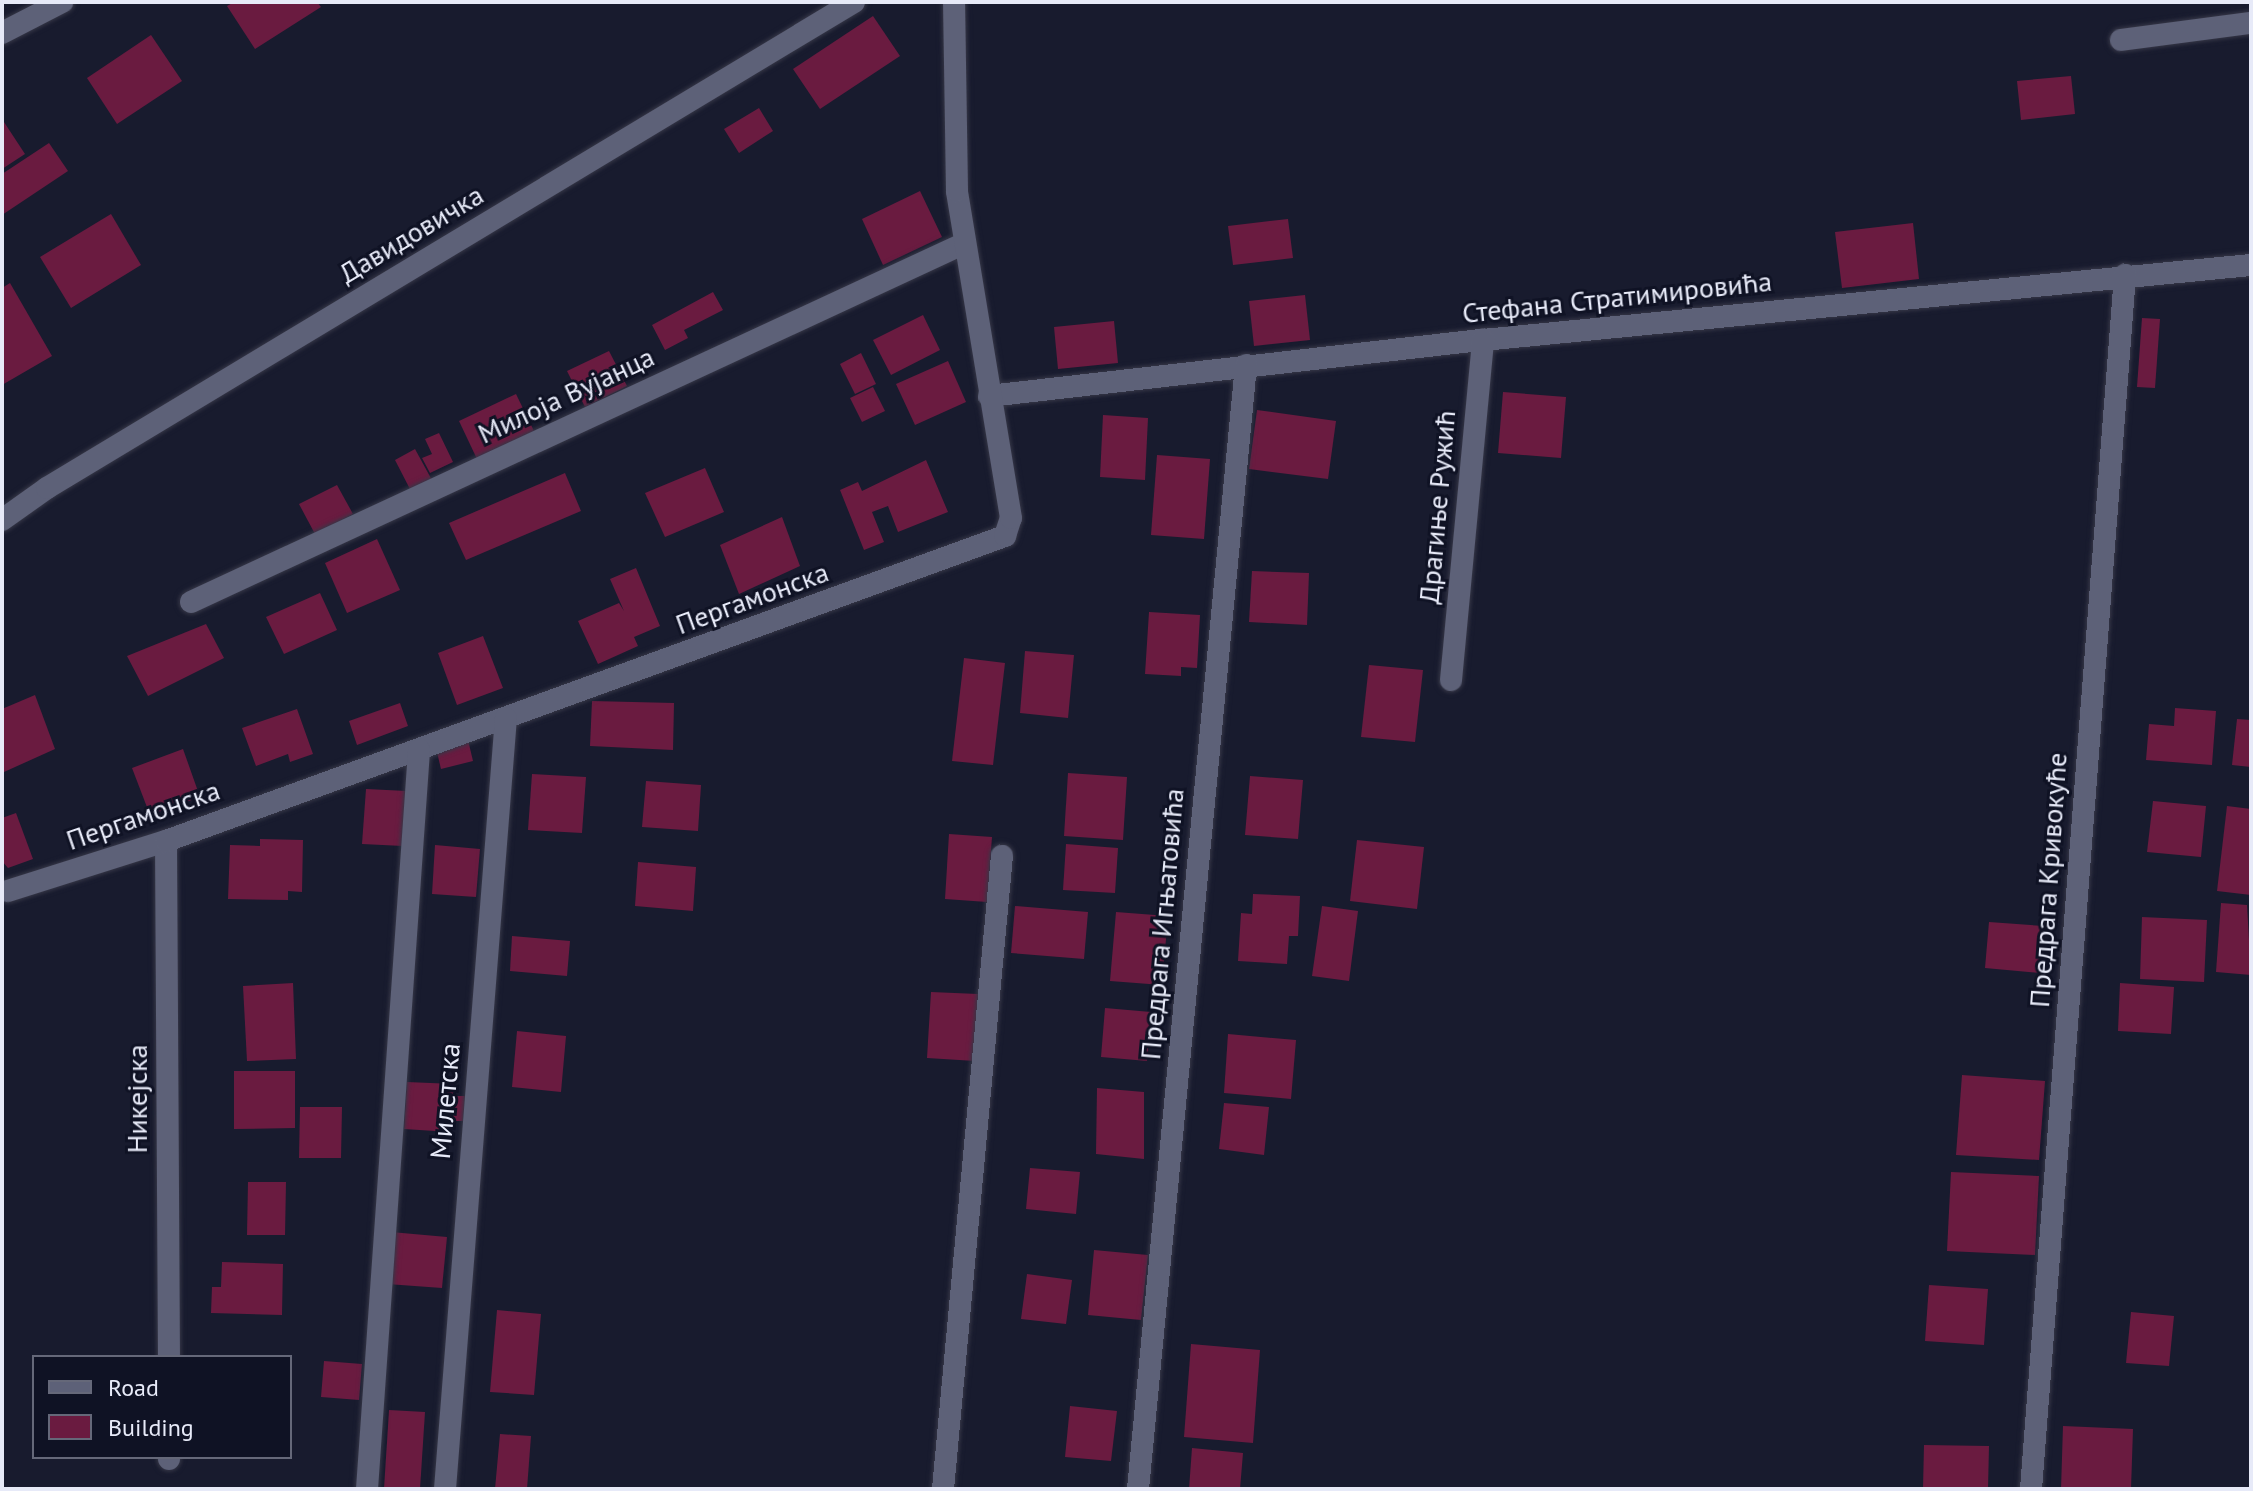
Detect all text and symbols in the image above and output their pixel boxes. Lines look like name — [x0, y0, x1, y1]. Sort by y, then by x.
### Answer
street label: Давидовичка — [333, 178, 489, 290]
street label: Стефана Стратимировића — [1461, 264, 1773, 330]
street label: Милоја Вујанца — [473, 340, 659, 450]
street label: Драгиње Ружић — [1412, 409, 1462, 605]
street label: Пергамонска — [671, 555, 833, 641]
street label: Предрага Кривокуће — [2022, 751, 2074, 1009]
street label: Пергамонска — [62, 773, 224, 857]
street label: Предрага Игњатовића — [1133, 787, 1191, 1061]
street label: Милетска — [423, 1042, 467, 1160]
street label: Никејска — [120, 1045, 154, 1153]
legend — [32, 1355, 292, 1459]
text: Road — [108, 1372, 159, 1403]
text: Building — [108, 1412, 194, 1443]

